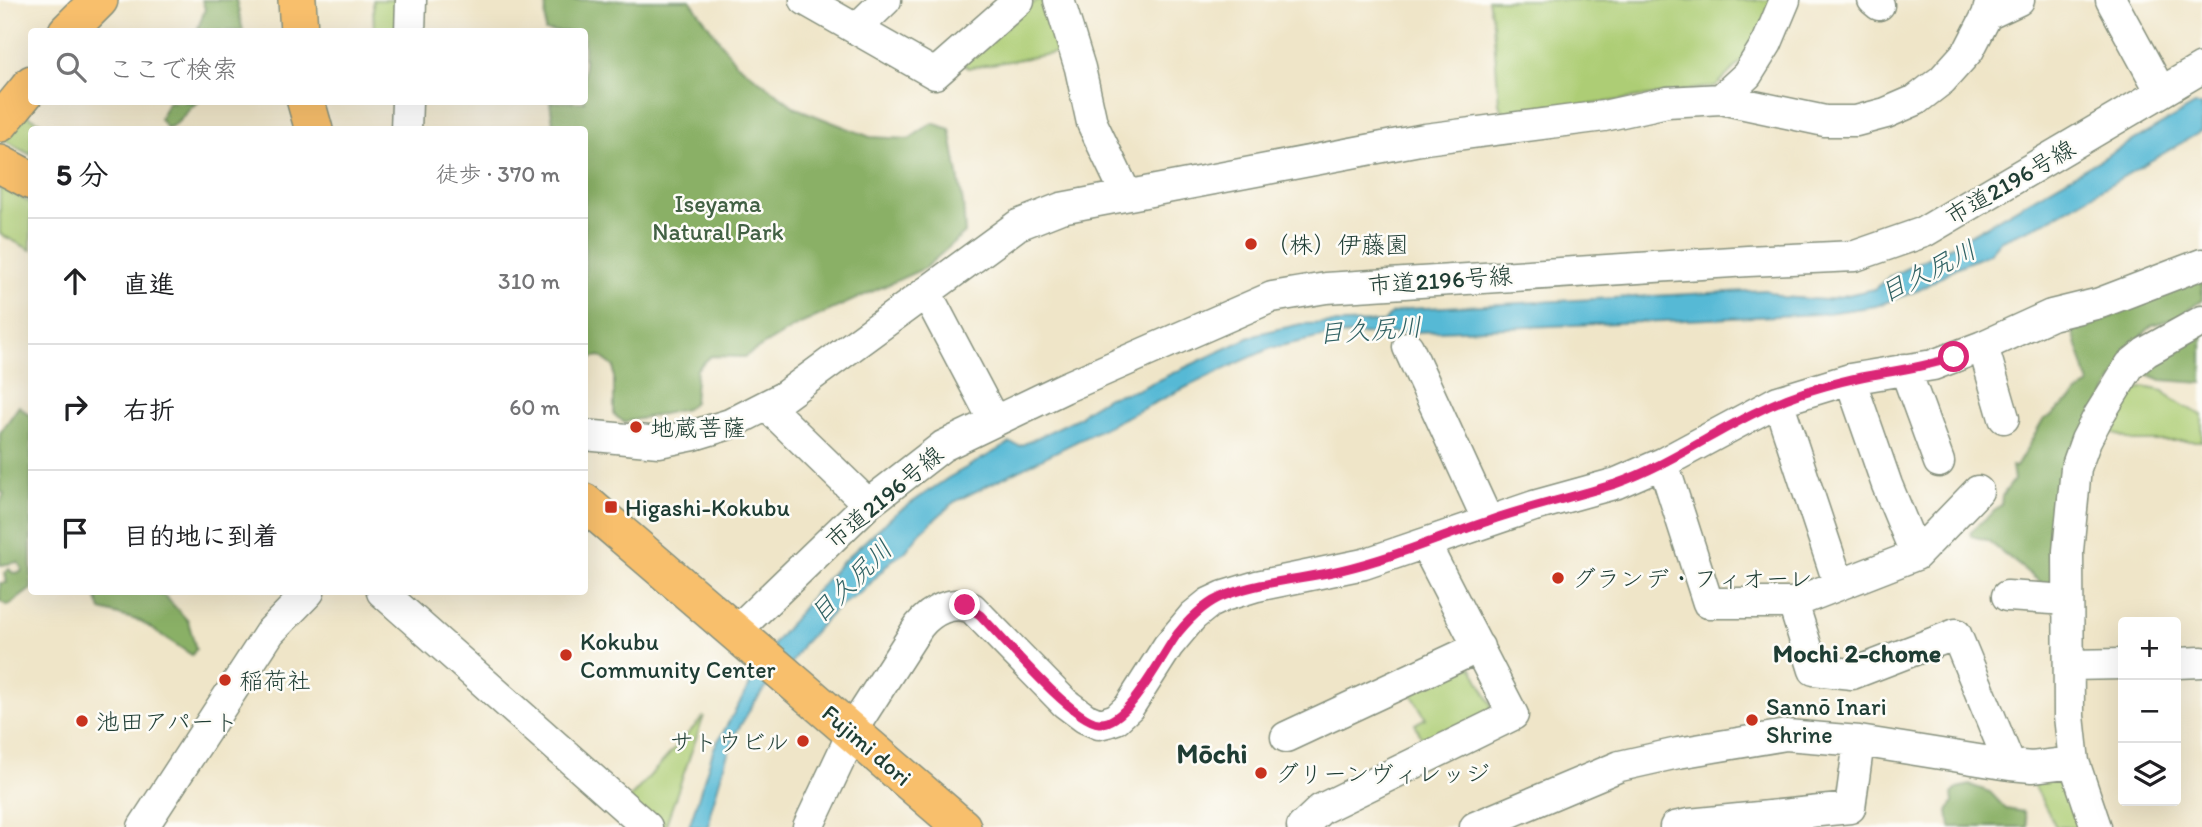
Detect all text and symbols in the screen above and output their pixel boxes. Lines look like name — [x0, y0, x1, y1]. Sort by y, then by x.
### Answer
search box — [28, 28, 588, 105]
icon: search — [52, 48, 90, 86]
text: ここで検索 — [108, 53, 238, 85]
street label: 市道2196号線 — [1940, 133, 2080, 231]
text: 5 分 — [56, 156, 109, 193]
text: 徒歩 · 370 m — [436, 160, 560, 188]
park label: Iseyama Natural Park — [652, 189, 784, 246]
place label: （株）伊藤園 — [1265, 230, 1409, 259]
water label: 目久尻川 — [1874, 233, 1982, 309]
marker: （株）伊藤園 — [1243, 236, 1259, 252]
street label: 市道2196号線 — [1367, 260, 1513, 300]
icon: ahead — [56, 262, 94, 300]
text: 310 m — [498, 267, 560, 295]
text: 直進 — [123, 268, 175, 300]
water label: 目久尻川 — [1317, 310, 1423, 350]
route start — [1938, 341, 1969, 372]
icon: right — [56, 388, 94, 426]
text: 60 m — [509, 393, 560, 421]
text: 右折 — [123, 394, 175, 426]
place label: 地蔵菩薩 — [650, 413, 746, 442]
marker: 地蔵菩薩 — [628, 419, 644, 435]
street label: 市道2196号線 — [819, 439, 949, 555]
place label: Higashi-Kokubu — [625, 493, 790, 522]
marker: Higashi-Kokubu — [603, 499, 619, 515]
icon: arrive — [56, 514, 94, 552]
text: 目的地に到着 — [123, 520, 279, 552]
water label: 目久尻川 — [803, 533, 899, 629]
place label: グランデ・フィオーレ — [1572, 564, 1812, 593]
marker: グランデ・フィオーレ — [1550, 570, 1566, 586]
route end — [949, 589, 980, 620]
map controls — [2118, 617, 2181, 806]
button: + — [2118, 617, 2181, 680]
place label: Kokubu Community Center — [580, 627, 776, 684]
district label: Mochi 2-chome — [1773, 637, 1941, 669]
marker: Kokubu Community Center — [558, 647, 574, 663]
place label: 稲荷社 — [239, 666, 311, 695]
marker: 稲荷社 — [217, 672, 233, 688]
button: − — [2118, 680, 2181, 743]
place label: Sannō Inari Shrine — [1766, 692, 1887, 749]
street label: Fujimi dori — [816, 698, 918, 792]
place label: 池田アパート — [96, 707, 239, 736]
marker: Sannō Inari Shrine — [1744, 712, 1760, 728]
marker: 池田アパート — [74, 713, 90, 729]
place label: サトウビル — [669, 727, 789, 756]
marker: サトウビル — [795, 733, 811, 749]
district label: Mōchi — [1177, 736, 1247, 770]
button: layers — [2118, 743, 2181, 806]
place label: グリーンヴィレッジ — [1275, 759, 1490, 788]
marker: グリーンヴィレッジ — [1253, 765, 1269, 781]

